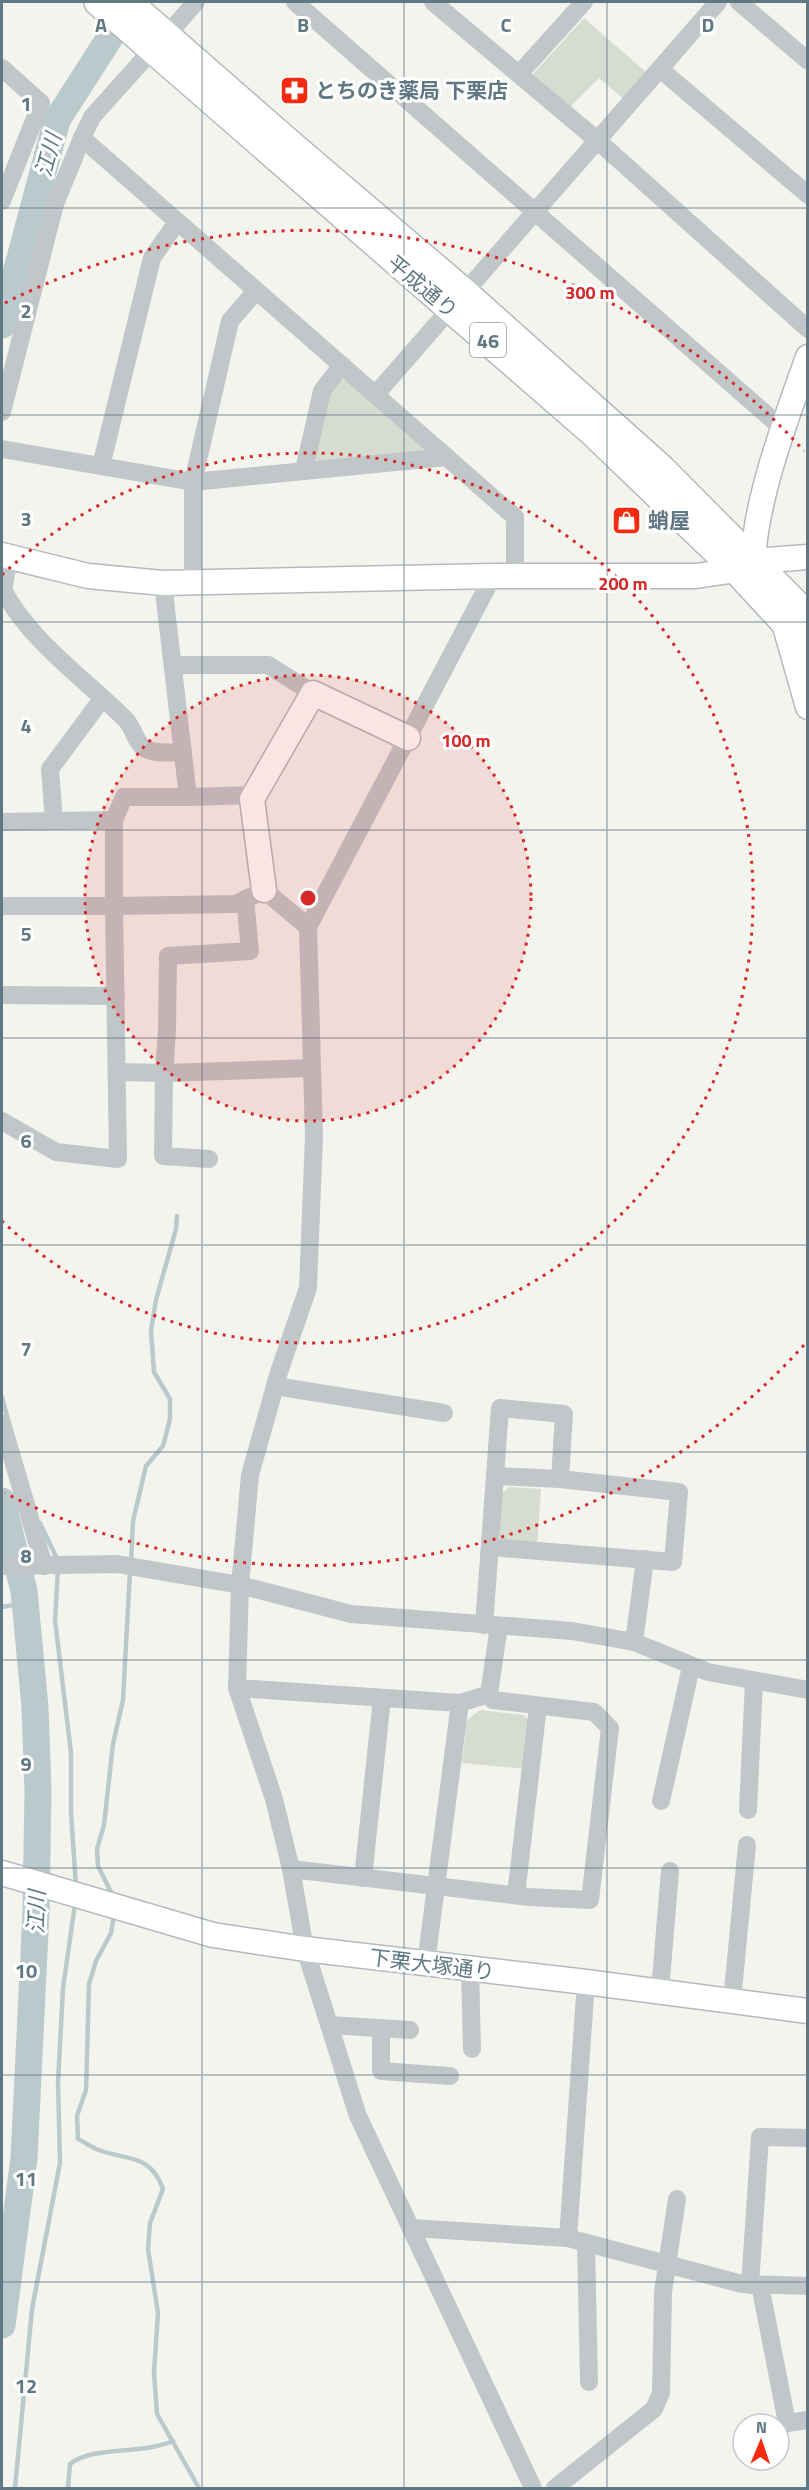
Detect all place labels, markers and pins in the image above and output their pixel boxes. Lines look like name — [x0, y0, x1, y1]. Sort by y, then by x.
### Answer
pharmacy icon: とちのき薬局 下栗店 — [278, 74, 310, 106]
place label: とちのき薬局 下栗店 — [315, 74, 508, 106]
shop icon: 蛸屋 — [611, 504, 643, 536]
place label: 蛸屋 — [648, 504, 690, 536]
centre of rings — [298, 888, 318, 908]

